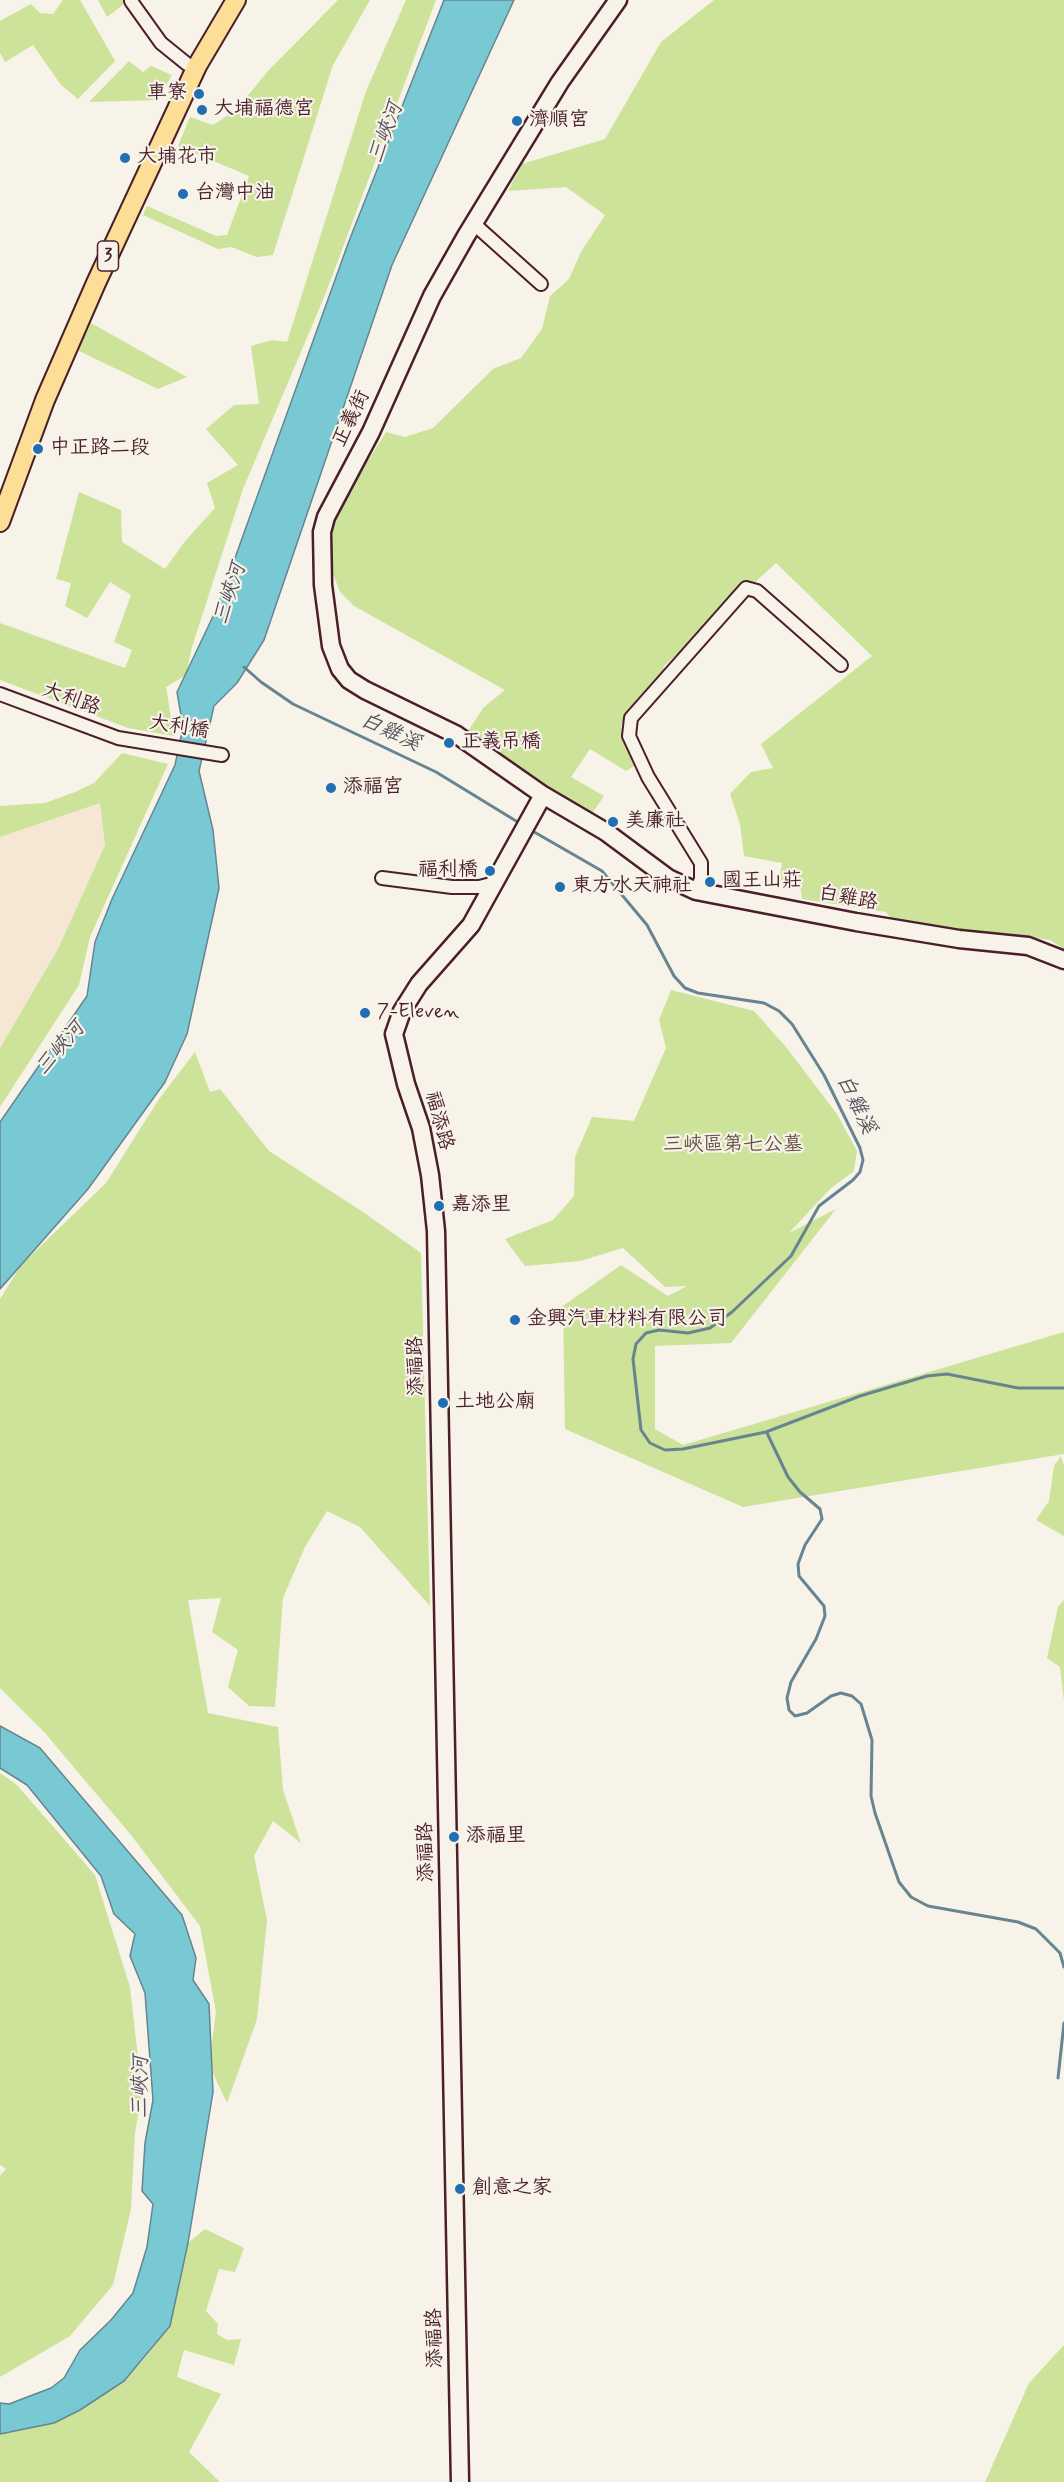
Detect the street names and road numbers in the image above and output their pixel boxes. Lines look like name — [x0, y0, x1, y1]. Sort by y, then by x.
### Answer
road number: 3 — [98, 241, 118, 271]
street label: 正義街 — [328, 387, 376, 451]
street label: 大利路 — [39, 678, 103, 722]
street label: 大利橋 — [147, 711, 211, 745]
street label: 白雞路 — [816, 882, 880, 916]
street label: 福添路 — [419, 1089, 457, 1153]
street label: 添福路 — [404, 1336, 430, 1396]
street label: 添福路 — [414, 1822, 440, 1882]
street label: 添福路 — [423, 2308, 449, 2368]

